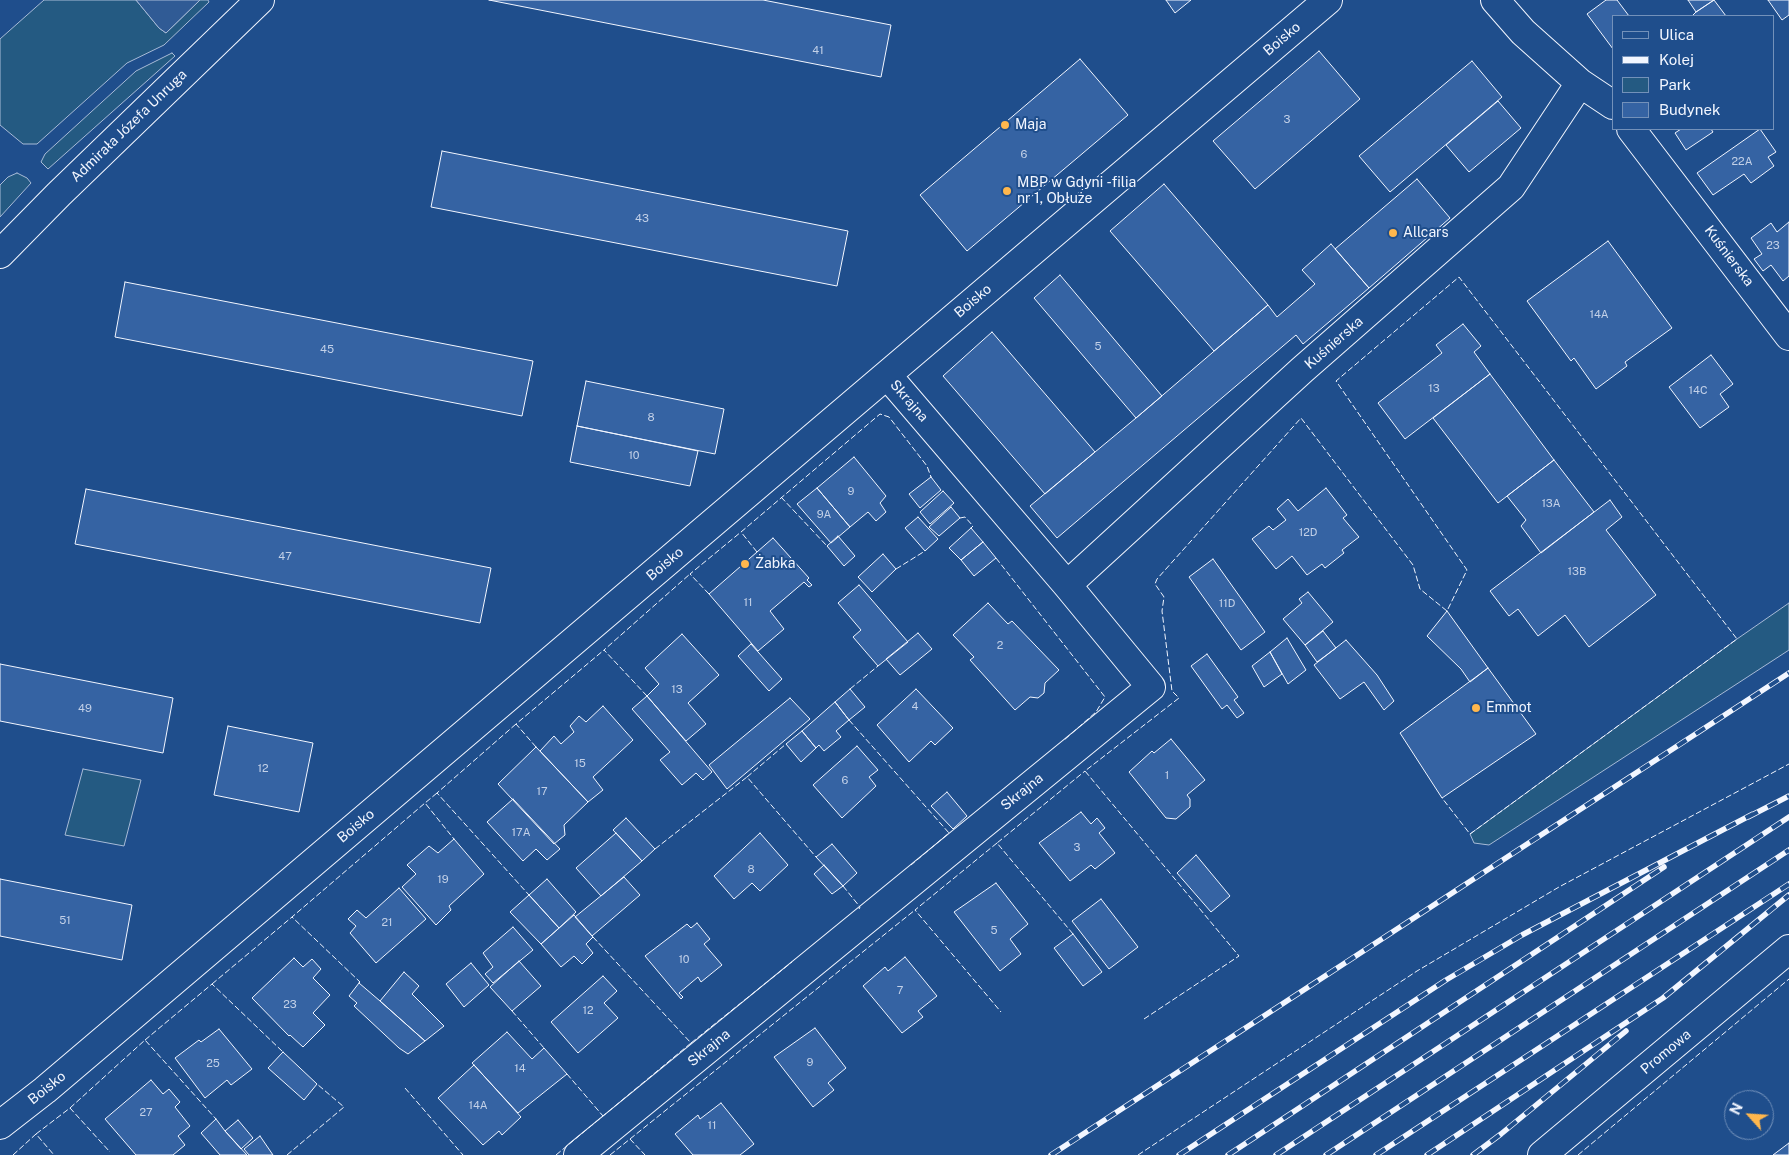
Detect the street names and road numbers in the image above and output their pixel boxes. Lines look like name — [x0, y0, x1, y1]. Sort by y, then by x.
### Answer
street label: Boisko — [1260, 19, 1304, 59]
street label: Admirała Józefa Unruga — [68, 66, 190, 186]
street label: Kuśnierska — [1701, 222, 1757, 290]
street label: Boisko — [951, 281, 995, 321]
street label: Kuśnierska — [1301, 313, 1367, 373]
street label: Skrajna — [886, 377, 932, 425]
street label: Boisko — [643, 544, 687, 584]
street label: Skrajna — [997, 770, 1047, 814]
street label: Boisko — [334, 806, 378, 846]
street label: Skrajna — [684, 1026, 734, 1070]
street label: Promowa — [1637, 1026, 1695, 1078]
street label: Boisko — [25, 1068, 69, 1108]

